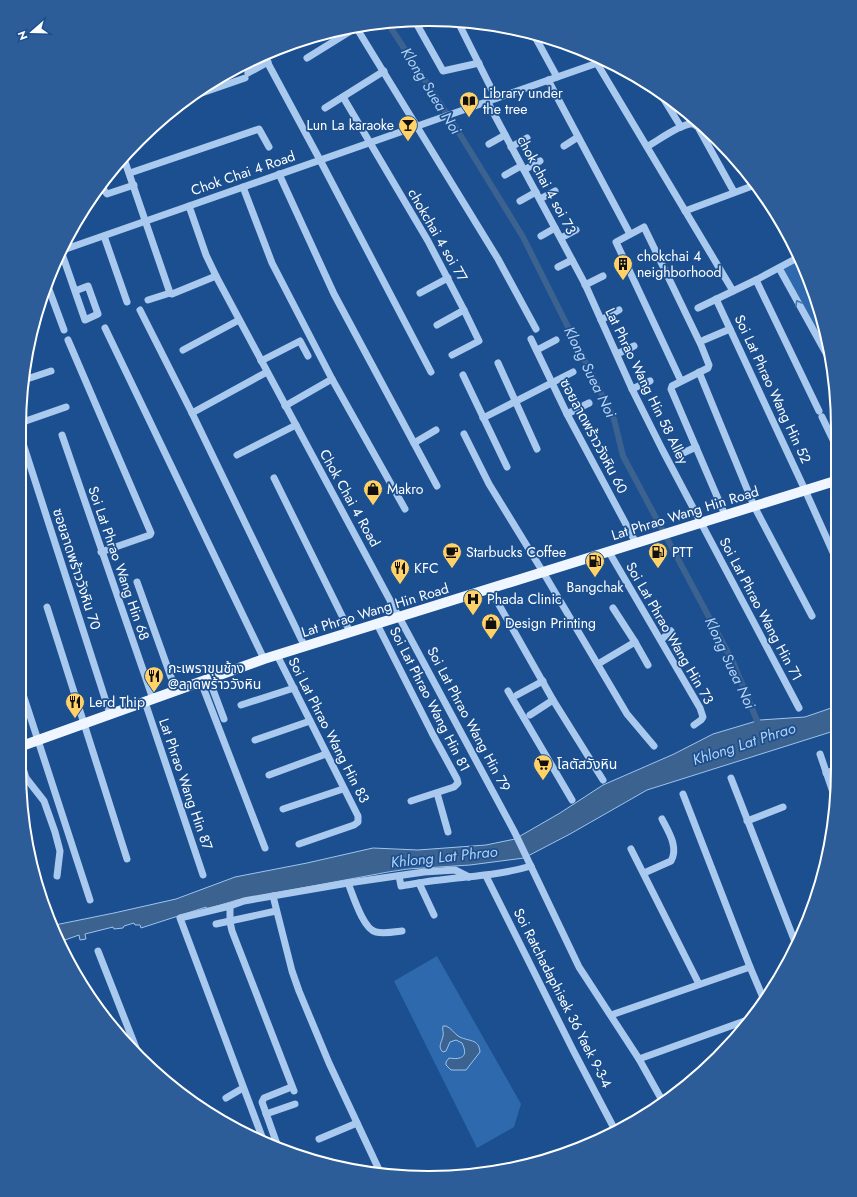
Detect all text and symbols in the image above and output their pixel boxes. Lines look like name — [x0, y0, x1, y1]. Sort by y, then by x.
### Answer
north arrow — [12, 12, 52, 52]
text: N — [14, 29, 32, 42]
water label: Klong Suea Noi — [395, 43, 467, 139]
place label: Library under the tree — [483, 83, 563, 119]
library icon: Library under the tree — [458, 90, 480, 118]
bar icon: Lun La karaoke — [397, 114, 419, 142]
place label: Lun La karaoke — [307, 115, 394, 135]
street label: chok chai 4 soi 73 — [513, 132, 582, 238]
street label: Chok Chai 4 Road — [188, 146, 298, 200]
street label: chokchai 4 soi 77 — [403, 185, 473, 286]
place label: chokchai 4 neighborhood — [637, 246, 722, 282]
building icon: chokchai 4 neighborhood — [612, 253, 634, 281]
one-way arrow — [796, 300, 803, 307]
street label: Lat Phrao Wang Hin 58 Alley — [600, 305, 694, 468]
street label: Soi Lat Phrao Wang Hin 52 — [730, 311, 816, 467]
water label: Klong Suea Noi — [558, 323, 622, 421]
street label: ซอยลาดพร้าววังหิน 60 — [555, 375, 633, 497]
street label: Chok Chai 4 Road — [315, 445, 385, 551]
shop icon: Makro — [362, 478, 384, 506]
place label: Makro — [387, 479, 424, 499]
street label: Lat Phrao Wang Hin Road — [609, 481, 761, 545]
street label: Soi Lat Phrao Wang Hin 68 — [83, 483, 155, 643]
street label: ซอยลาดพร้าววังหิน 70 — [48, 506, 106, 632]
street label: Soi Lat Phrao Wang Hin 71 — [715, 534, 807, 684]
cafe icon: Starbucks Coffee — [441, 541, 463, 569]
fuel station icon: PTT — [647, 541, 669, 569]
place label: Starbucks Coffee — [466, 542, 566, 562]
place label: PTT — [672, 542, 693, 562]
fuel station icon: Bangchak — [584, 550, 606, 578]
restaurant icon: KFC — [389, 557, 411, 585]
place label: KFC — [414, 558, 439, 578]
street label: Soi Lat Phrao Wang Hin 73 — [621, 558, 719, 708]
place label: Bangchak — [567, 577, 624, 597]
street label: Lat Phrao Wang Hin Road — [299, 578, 451, 642]
hospital icon: Phada Clinic — [462, 588, 484, 616]
place label: Phada Clinic — [487, 589, 562, 609]
shop icon: Design Printing — [480, 612, 502, 640]
place label: Design Printing — [505, 613, 596, 633]
water label: Klong Suea Noi — [699, 614, 761, 713]
street label: Soi Lat Phrao Wang Hin 81 — [385, 623, 475, 775]
street label: Soi Lat Phrao Wang Hin 79 — [422, 643, 516, 795]
street label: Soi Lat Phrao Wang Hin 83 — [283, 654, 375, 807]
place label: กะเพราขุนช้าง @ลาดพร้าววังหิน — [168, 658, 261, 694]
restaurant icon: กะเพราขุนช้าง @ลาดพร้าววังหิน — [143, 665, 165, 693]
restaurant icon: Lerd Thip — [64, 691, 86, 719]
place label: Lerd Thip — [89, 692, 145, 712]
street label: Lat Phrao Wang Hin 87 — [154, 716, 218, 853]
water label: Khlong Lat Phrao — [690, 717, 798, 771]
supermarket icon: โลตัสวังหิน — [532, 753, 554, 781]
place label: โลตัสวังหิน — [557, 754, 617, 774]
water label: Khlong Lat Phrao — [389, 840, 499, 874]
street label: Soi Ratchadaphisek 36 Yaek 9-3-4 — [509, 905, 617, 1091]

